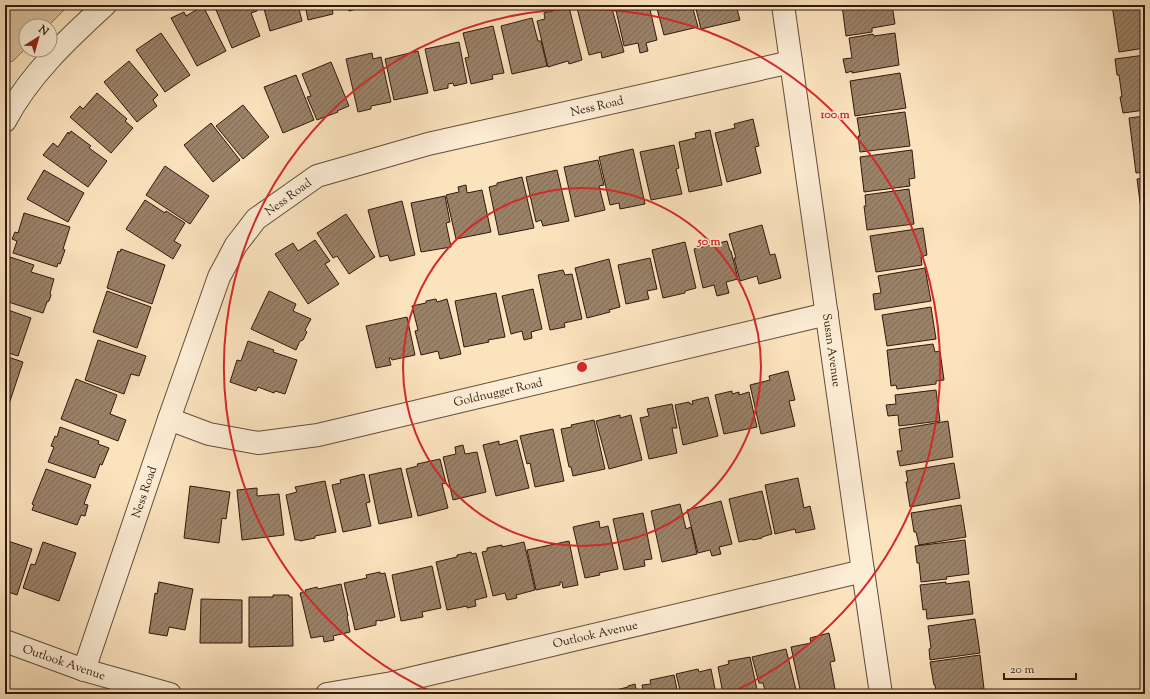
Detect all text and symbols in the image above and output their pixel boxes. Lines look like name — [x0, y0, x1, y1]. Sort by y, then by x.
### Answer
north arrow — [18, 18, 58, 58]
text: N — [34, 21, 52, 40]
street label: Ness Road — [569, 92, 626, 122]
text: 100 m — [819, 106, 850, 124]
street label: Ness Road — [261, 175, 316, 221]
text: 50 m — [697, 233, 721, 251]
street label: Susan Avenue — [817, 312, 845, 388]
centre of rings — [575, 360, 589, 374]
street label: Goldnugget Road — [452, 374, 545, 412]
street label: Ness Road — [128, 464, 162, 521]
street label: Outlook Avenue — [551, 616, 640, 654]
street label: Outlook Avenue — [20, 640, 108, 686]
scale bar — [1004, 655, 1076, 681]
text: 20 m — [1010, 661, 1035, 679]

